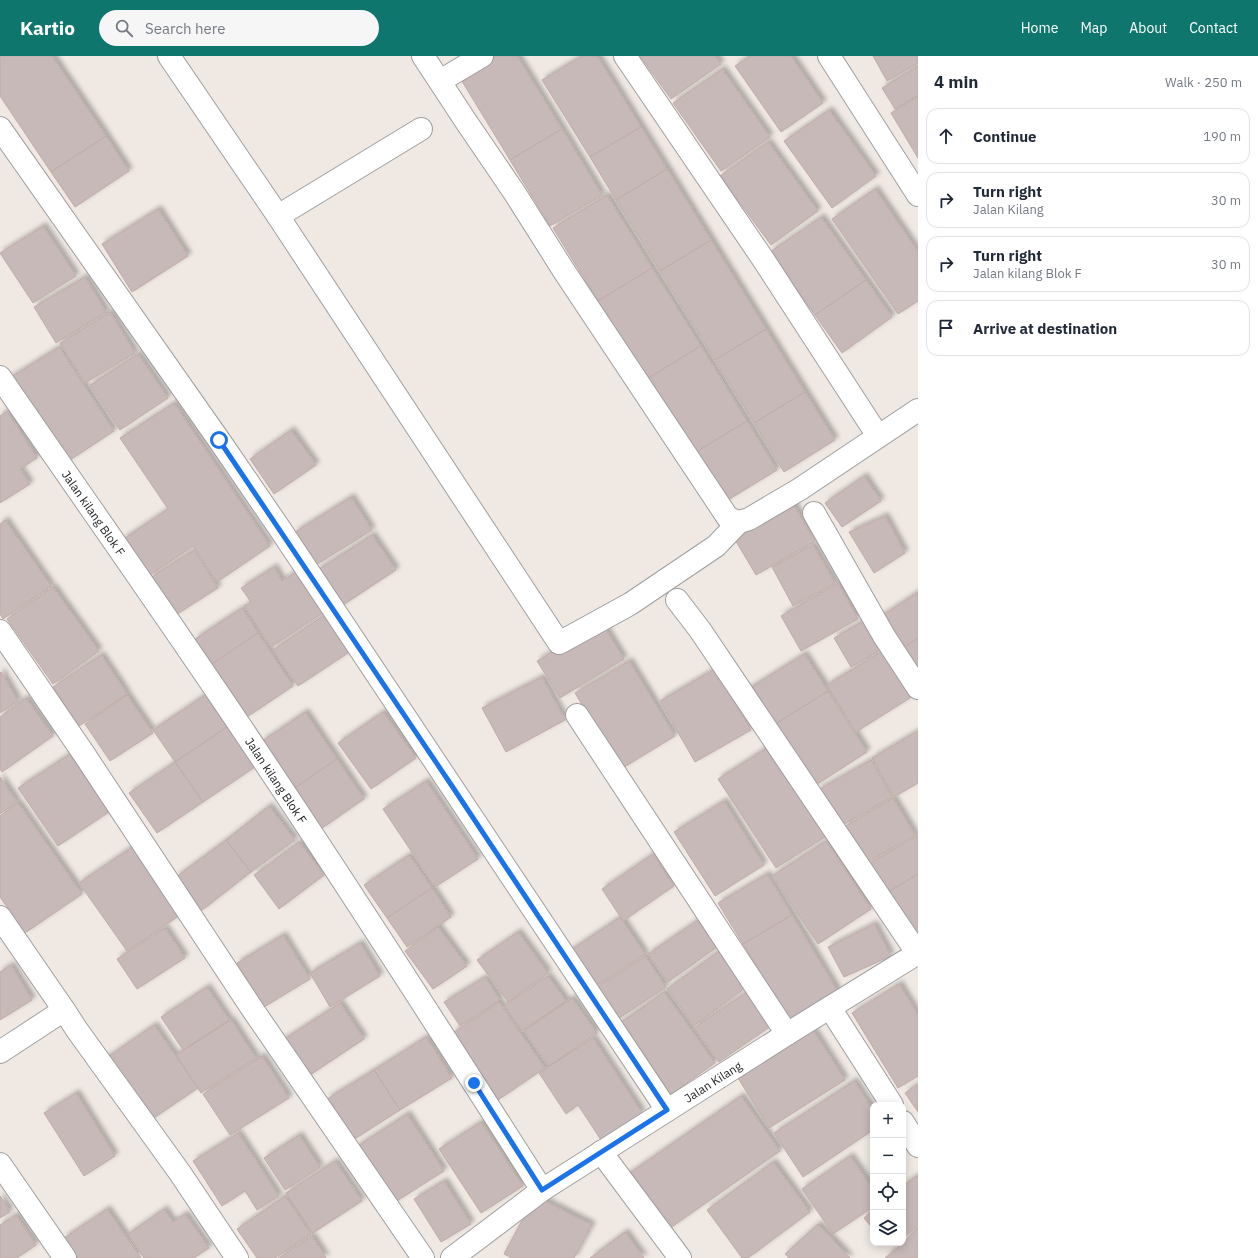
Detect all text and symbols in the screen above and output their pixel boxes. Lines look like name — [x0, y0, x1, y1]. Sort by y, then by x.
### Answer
search box — [99, 10, 379, 46]
text: Kartio — [20, 16, 75, 40]
icon: search — [113, 17, 135, 39]
text: Search here — [145, 19, 225, 38]
text: Home — [1021, 19, 1058, 37]
text: Map — [1080, 19, 1107, 37]
text: About — [1129, 19, 1167, 37]
text: Contact — [1189, 19, 1238, 37]
text: 4 min — [934, 71, 978, 93]
text: Walk · 250 m — [1165, 74, 1242, 91]
icon: ahead — [935, 125, 957, 147]
text: Continue — [973, 127, 1037, 146]
text: 190 m — [1203, 128, 1241, 145]
text: Turn right — [973, 182, 1042, 201]
icon: right — [935, 189, 957, 211]
text: 30 m — [1211, 192, 1241, 209]
text: Jalan Kilang — [973, 201, 1044, 218]
text: Turn right — [973, 246, 1042, 265]
icon: right — [935, 253, 957, 275]
text: 30 m — [1211, 256, 1241, 273]
text: Jalan kilang Blok F — [973, 265, 1082, 282]
icon: arrive — [935, 317, 957, 339]
text: Arrive at destination — [973, 319, 1117, 338]
route start — [210, 431, 228, 449]
street label: Jalan kilang Blok F — [59, 467, 129, 559]
street label: Jalan kilang Blok F — [242, 734, 311, 827]
street label: Jalan Kilang — [681, 1057, 745, 1105]
route end — [465, 1074, 483, 1092]
map controls — [870, 1102, 906, 1246]
button: + — [870, 1102, 906, 1138]
button: − — [870, 1138, 906, 1174]
button: locate — [870, 1174, 906, 1210]
button: layers — [870, 1210, 906, 1246]

